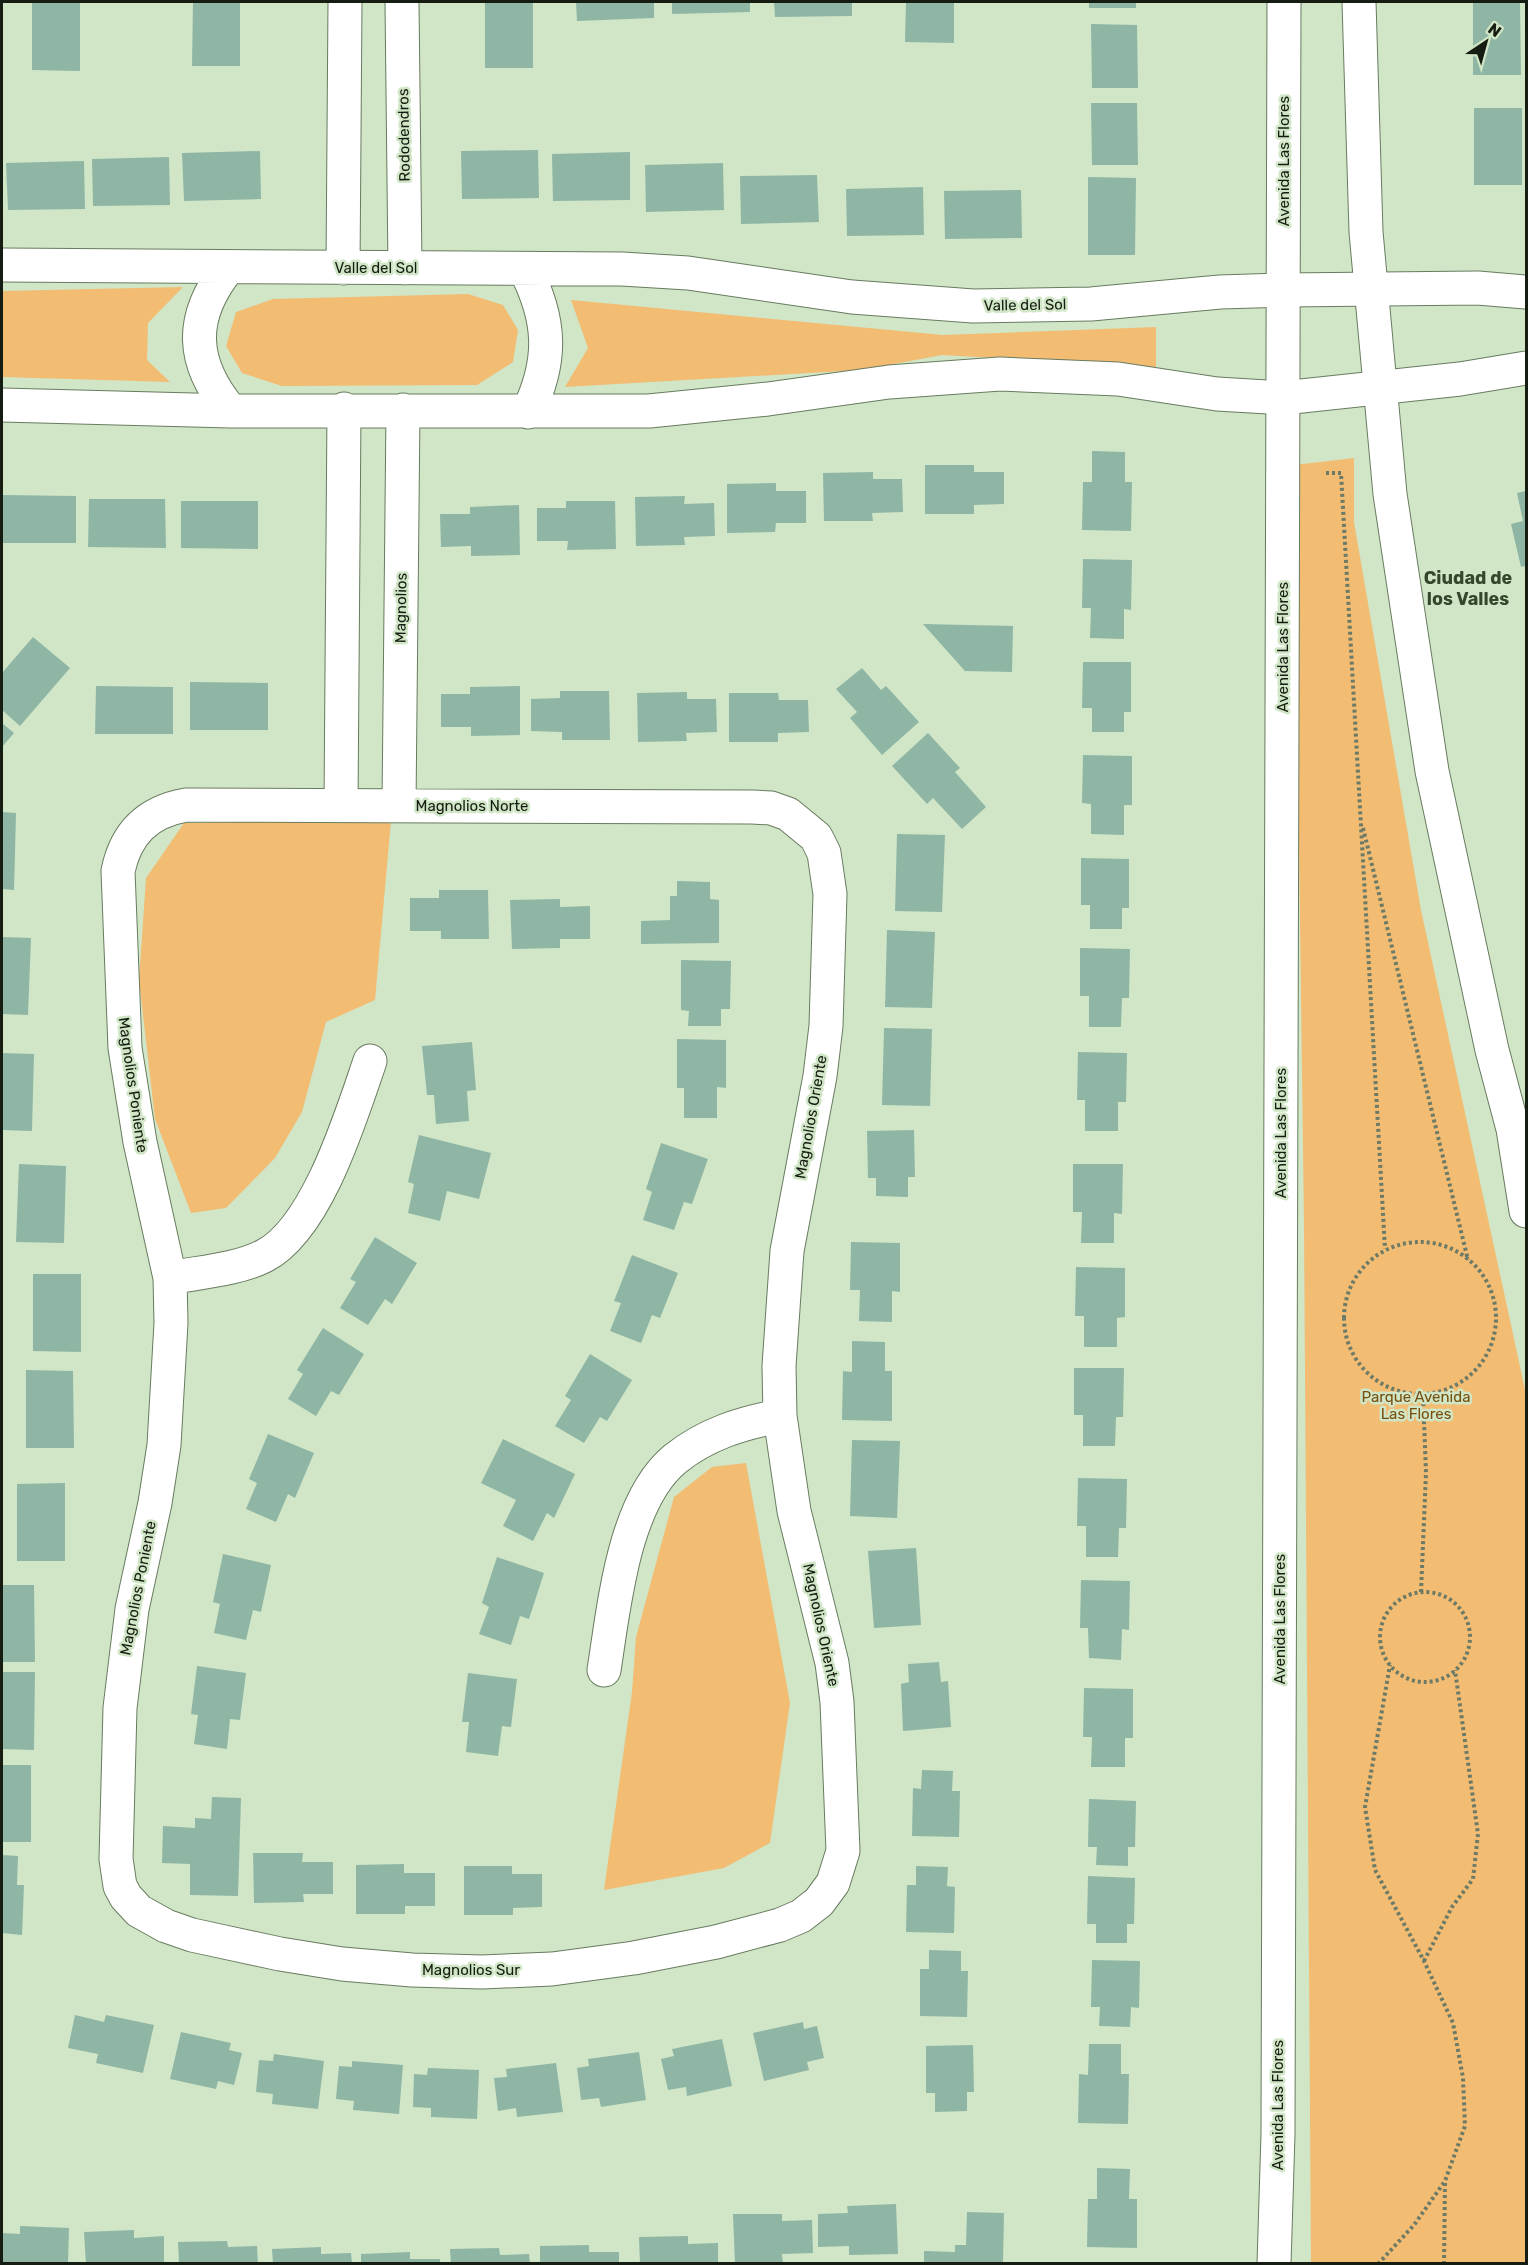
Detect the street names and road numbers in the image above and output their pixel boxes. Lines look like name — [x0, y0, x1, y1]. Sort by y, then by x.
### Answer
street label: Rododendros — [394, 88, 414, 182]
street label: Avenida Las Flores — [1275, 96, 1293, 226]
street label: Valle del Sol — [335, 259, 417, 277]
street label: Valle del Sol — [983, 295, 1067, 315]
street label: Magnolios — [391, 572, 411, 643]
street label: Avenida Las Flores — [1274, 582, 1292, 712]
street label: Magnolios Norte — [415, 797, 529, 815]
street label: Magnolios Poniente — [115, 1016, 151, 1154]
street label: Magnolios Oriente — [791, 1054, 831, 1180]
street label: Avenida Las Flores — [1272, 1068, 1290, 1198]
street label: Magnolios Poniente — [116, 1519, 160, 1657]
street label: Avenida Las Flores — [1271, 1554, 1289, 1684]
street label: Magnolios Oriente — [799, 1562, 843, 1688]
street label: Magnolios Sur — [422, 1961, 520, 1979]
street label: Avenida Las Flores — [1269, 2040, 1287, 2170]

